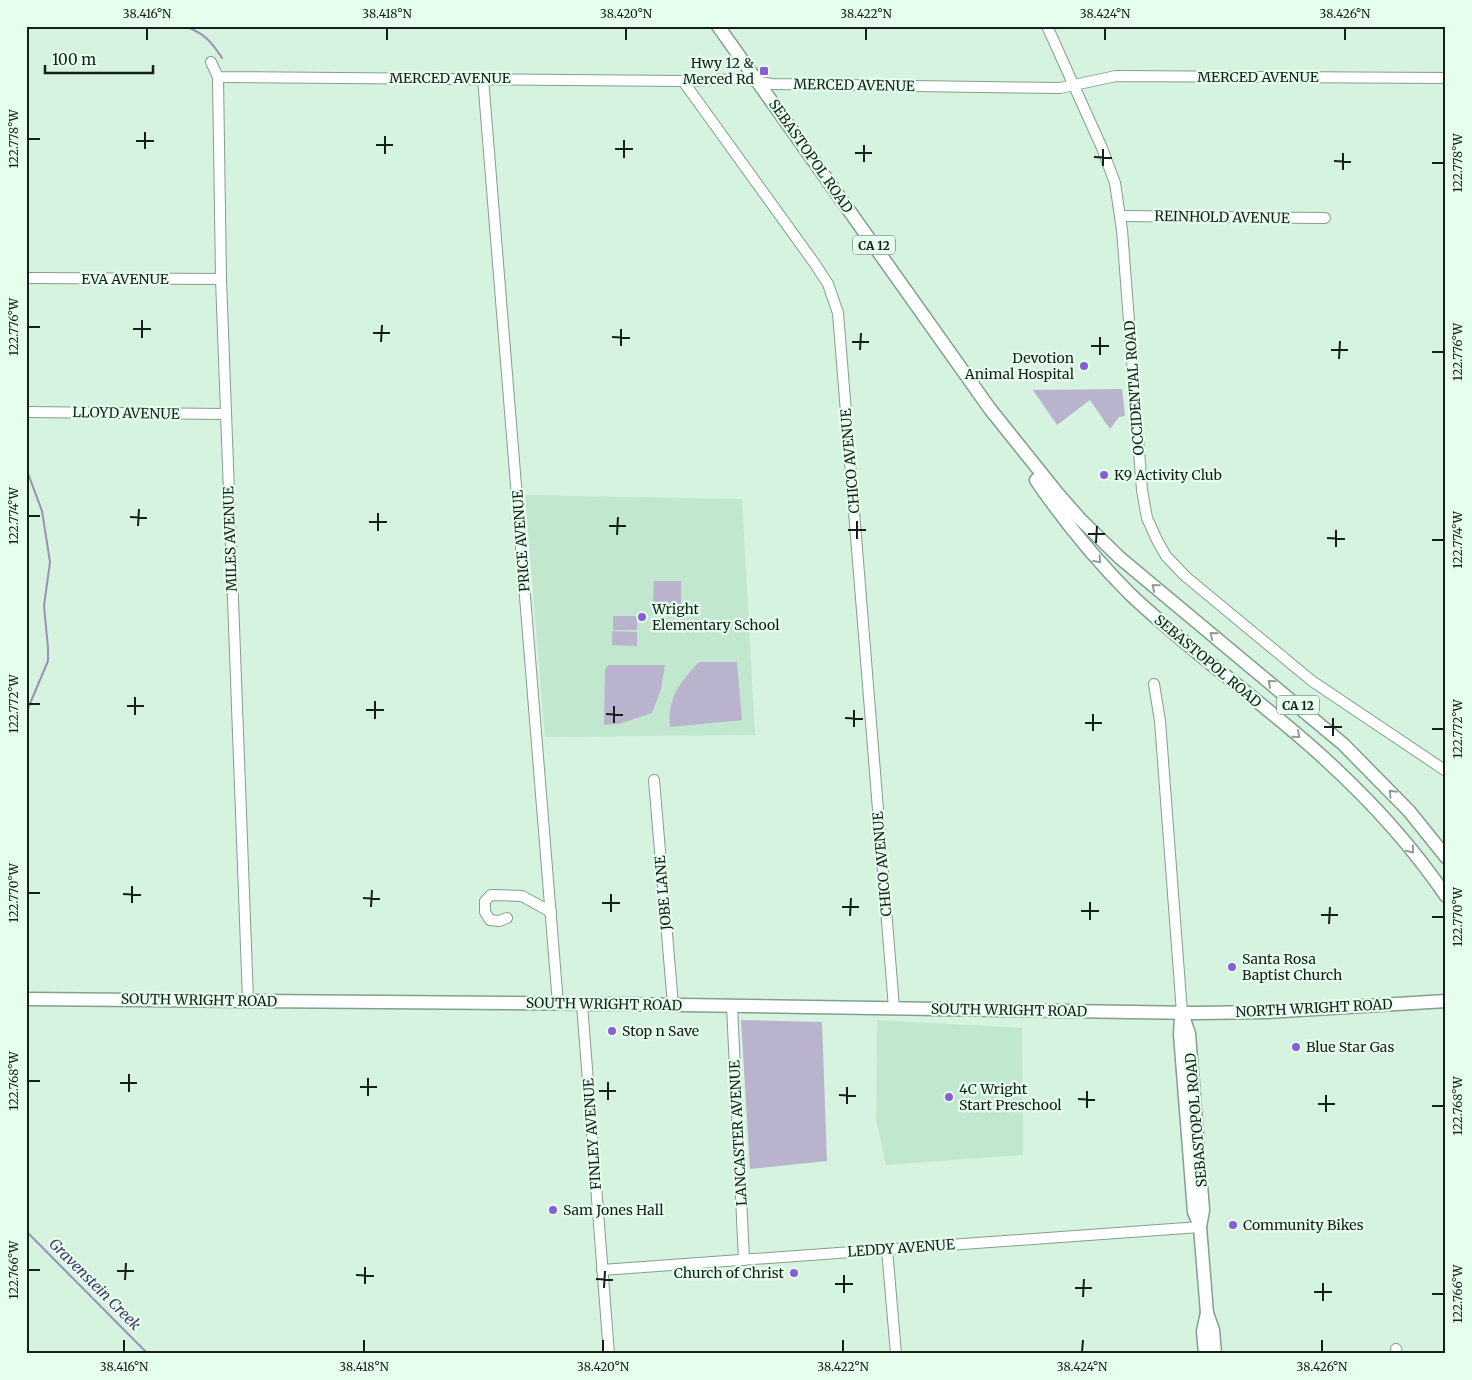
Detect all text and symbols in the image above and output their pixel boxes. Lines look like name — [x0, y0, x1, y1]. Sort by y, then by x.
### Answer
text: 38.416°N — [123, 6, 172, 21]
text: 38.418°N — [362, 6, 412, 21]
text: 38.420°N — [600, 6, 653, 21]
text: 38.422°N — [840, 6, 892, 21]
text: 38.424°N — [1080, 6, 1131, 21]
text: 38.426°N — [1320, 6, 1371, 21]
scale bar — [45, 42, 152, 74]
text: 100 m — [52, 50, 96, 69]
place label: Hwy 12 & Merced Rd — [683, 54, 755, 88]
marker: Hwy 12 & Merced Rd — [758, 65, 770, 77]
street label: MERCED AVENUE — [1197, 68, 1319, 86]
street label: MERCED AVENUE — [389, 69, 511, 87]
street label: MERCED AVENUE — [793, 75, 915, 95]
street label: SEBASTOPOL ROAD — [765, 96, 857, 217]
text: 122.778°W — [6, 108, 21, 169]
text: 122.778°W — [1450, 132, 1465, 193]
street label: REINHOLD AVENUE — [1154, 207, 1290, 227]
road number: CA 12 — [853, 236, 895, 254]
street label: EVA AVENUE — [81, 270, 169, 288]
text: 122.776°W — [6, 297, 21, 356]
street label: OCCIDENTAL ROAD — [1120, 320, 1148, 456]
text: 122.776°W — [1450, 322, 1465, 381]
place label: Devotion Animal Hospital — [964, 349, 1075, 383]
marker: Devotion Animal Hospital — [1078, 360, 1090, 372]
street label: LLOYD AVENUE — [72, 403, 180, 423]
street label: CHICO AVENUE — [836, 408, 864, 514]
place label: K9 Activity Club — [1114, 466, 1222, 484]
marker: K9 Activity Club — [1098, 469, 1110, 481]
text: 122.774°W — [6, 486, 21, 545]
street label: MILES AVENUE — [219, 486, 241, 592]
street label: PRICE AVENUE — [508, 489, 534, 593]
text: 122.774°W — [1450, 510, 1465, 569]
one-way arrow — [1092, 554, 1101, 563]
one-way arrow — [1152, 585, 1161, 593]
place label: Wright Elementary School — [651, 600, 780, 634]
marker: Wright Elementary School — [636, 611, 648, 623]
street label: SEBASTOPOL ROAD — [1151, 611, 1266, 712]
one-way arrow — [1210, 633, 1219, 641]
text: 122.772°W — [6, 673, 21, 734]
one-way arrow — [1268, 680, 1277, 688]
road number: CA 12 — [1277, 696, 1319, 714]
text: 122.772°W — [1450, 698, 1465, 759]
one-way arrow — [1291, 729, 1300, 738]
one-way arrow — [1389, 789, 1398, 798]
street label: CHICO AVENUE — [868, 811, 896, 917]
one-way arrow — [1406, 844, 1414, 853]
street label: JOBE LANE — [651, 855, 675, 932]
text: 122.770°W — [6, 862, 21, 923]
text: 122.770°W — [1450, 886, 1465, 947]
place label: Santa Rosa Baptist Church — [1242, 950, 1342, 984]
marker: Santa Rosa Baptist Church — [1226, 961, 1238, 973]
street label: SOUTH WRIGHT ROAD — [121, 990, 278, 1010]
street label: SOUTH WRIGHT ROAD — [526, 994, 683, 1014]
street label: NORTH WRIGHT ROAD — [1235, 995, 1394, 1021]
street label: SOUTH WRIGHT ROAD — [931, 1000, 1088, 1020]
place label: Stop n Save — [622, 1022, 699, 1040]
marker: Stop n Save — [606, 1025, 618, 1037]
place label: Blue Star Gas — [1306, 1038, 1394, 1056]
marker: Blue Star Gas — [1290, 1041, 1302, 1053]
text: 122.768°W — [6, 1050, 21, 1111]
street label: SEBASTOPOL ROAD — [1181, 1052, 1211, 1188]
street label: LANCASTER AVENUE — [725, 1060, 751, 1206]
text: 122.768°W — [1450, 1075, 1465, 1136]
street label: FINLEY AVENUE — [579, 1078, 605, 1190]
place label: 4C Wright Start Preschool — [959, 1080, 1062, 1114]
marker: 4C Wright Start Preschool — [943, 1091, 955, 1103]
place label: Sam Jones Hall — [563, 1201, 664, 1219]
marker: Sam Jones Hall — [547, 1204, 559, 1216]
place label: Community Bikes — [1243, 1216, 1364, 1234]
marker: Community Bikes — [1227, 1219, 1239, 1231]
water label: Gravenstein Creek — [45, 1234, 145, 1334]
street label: LEDDY AVENUE — [847, 1235, 955, 1261]
text: 122.766°W — [6, 1240, 21, 1299]
place label: Church of Christ — [674, 1264, 785, 1282]
text: 122.766°W — [1450, 1264, 1465, 1323]
marker: Church of Christ — [788, 1267, 800, 1279]
text: 38.416°N — [100, 1359, 149, 1374]
text: 38.418°N — [339, 1359, 389, 1374]
text: 38.420°N — [577, 1359, 630, 1374]
text: 38.422°N — [817, 1359, 869, 1374]
text: 38.424°N — [1057, 1359, 1108, 1374]
text: 38.426°N — [1297, 1359, 1348, 1374]

